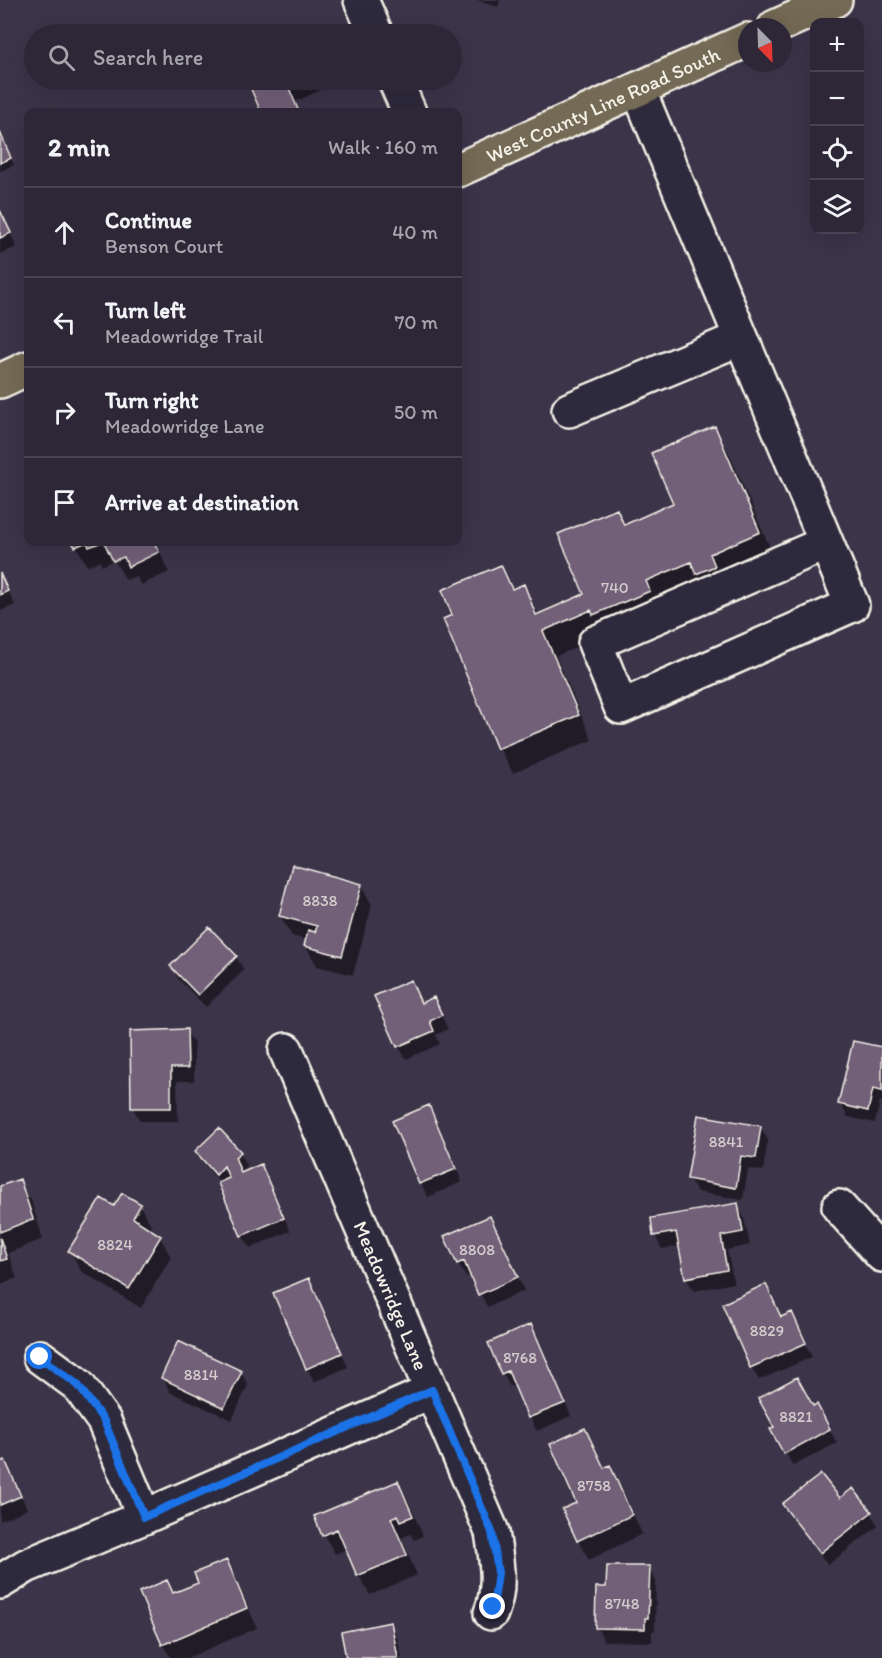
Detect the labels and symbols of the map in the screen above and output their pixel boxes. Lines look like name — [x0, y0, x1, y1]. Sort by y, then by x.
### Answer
north arrow — [738, 18, 792, 72]
street label: West County Line Road South — [482, 42, 724, 168]
house number: 740 — [601, 578, 629, 597]
house number: 8838 — [302, 891, 338, 910]
house number: 8841 — [709, 1132, 744, 1151]
street label: Meadowridge Lane — [349, 1217, 433, 1374]
house number: 8824 — [97, 1235, 133, 1254]
house number: 8808 — [459, 1240, 495, 1259]
house number: 8829 — [750, 1321, 784, 1340]
route start — [26, 1343, 52, 1369]
house number: 8768 — [503, 1348, 537, 1367]
house number: 8814 — [184, 1365, 219, 1384]
house number: 8821 — [779, 1407, 813, 1426]
house number: 8758 — [577, 1476, 611, 1495]
route end — [479, 1593, 505, 1619]
house number: 8748 — [604, 1594, 640, 1613]

